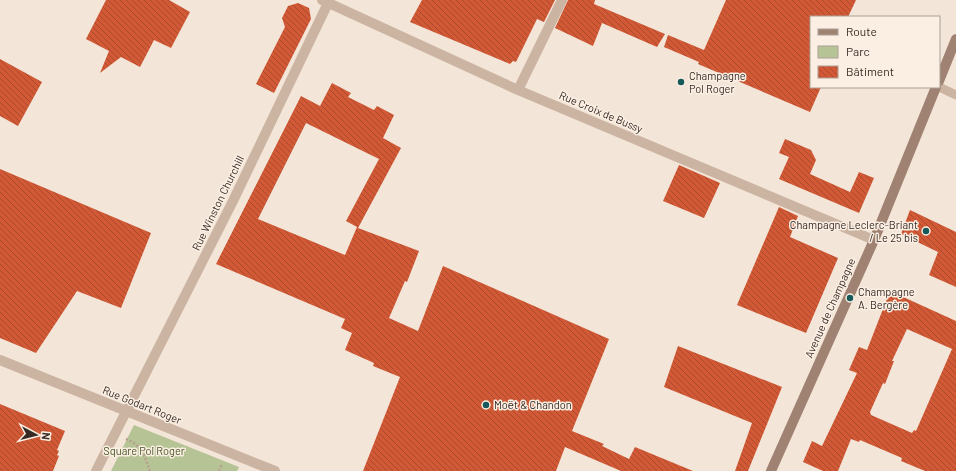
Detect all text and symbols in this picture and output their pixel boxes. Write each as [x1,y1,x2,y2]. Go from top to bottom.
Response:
legend [810,16,940,88]
text: Route [846,24,877,38]
text: Parc [846,44,870,58]
text: Bâtiment [846,64,894,78]
place label: Champagne Pol Roger [689,69,746,95]
marker: Champagne Pol Roger [676,77,686,87]
street label: Rue Croix de Bussy [557,88,645,135]
street label: Rue Winston Churchill [189,153,246,253]
place label: Champagne Leclerc-Briant / Le 25 bis [790,218,918,244]
marker: Champagne Leclerc-Briant / Le 25 bis [921,226,931,236]
street label: Avenue de Champagne [802,256,857,360]
place label: Champagne A. Bergère [858,285,915,311]
marker: Champagne A. Bergère [845,293,855,303]
street label: Rue Godart Roger [101,383,183,426]
place label: Moёt & Chandon [494,398,572,411]
marker: Moёt & Chandon [481,400,491,410]
north arrow [16,415,56,455]
text: N [40,432,53,441]
park label: Square Pol Roger [103,444,185,457]

